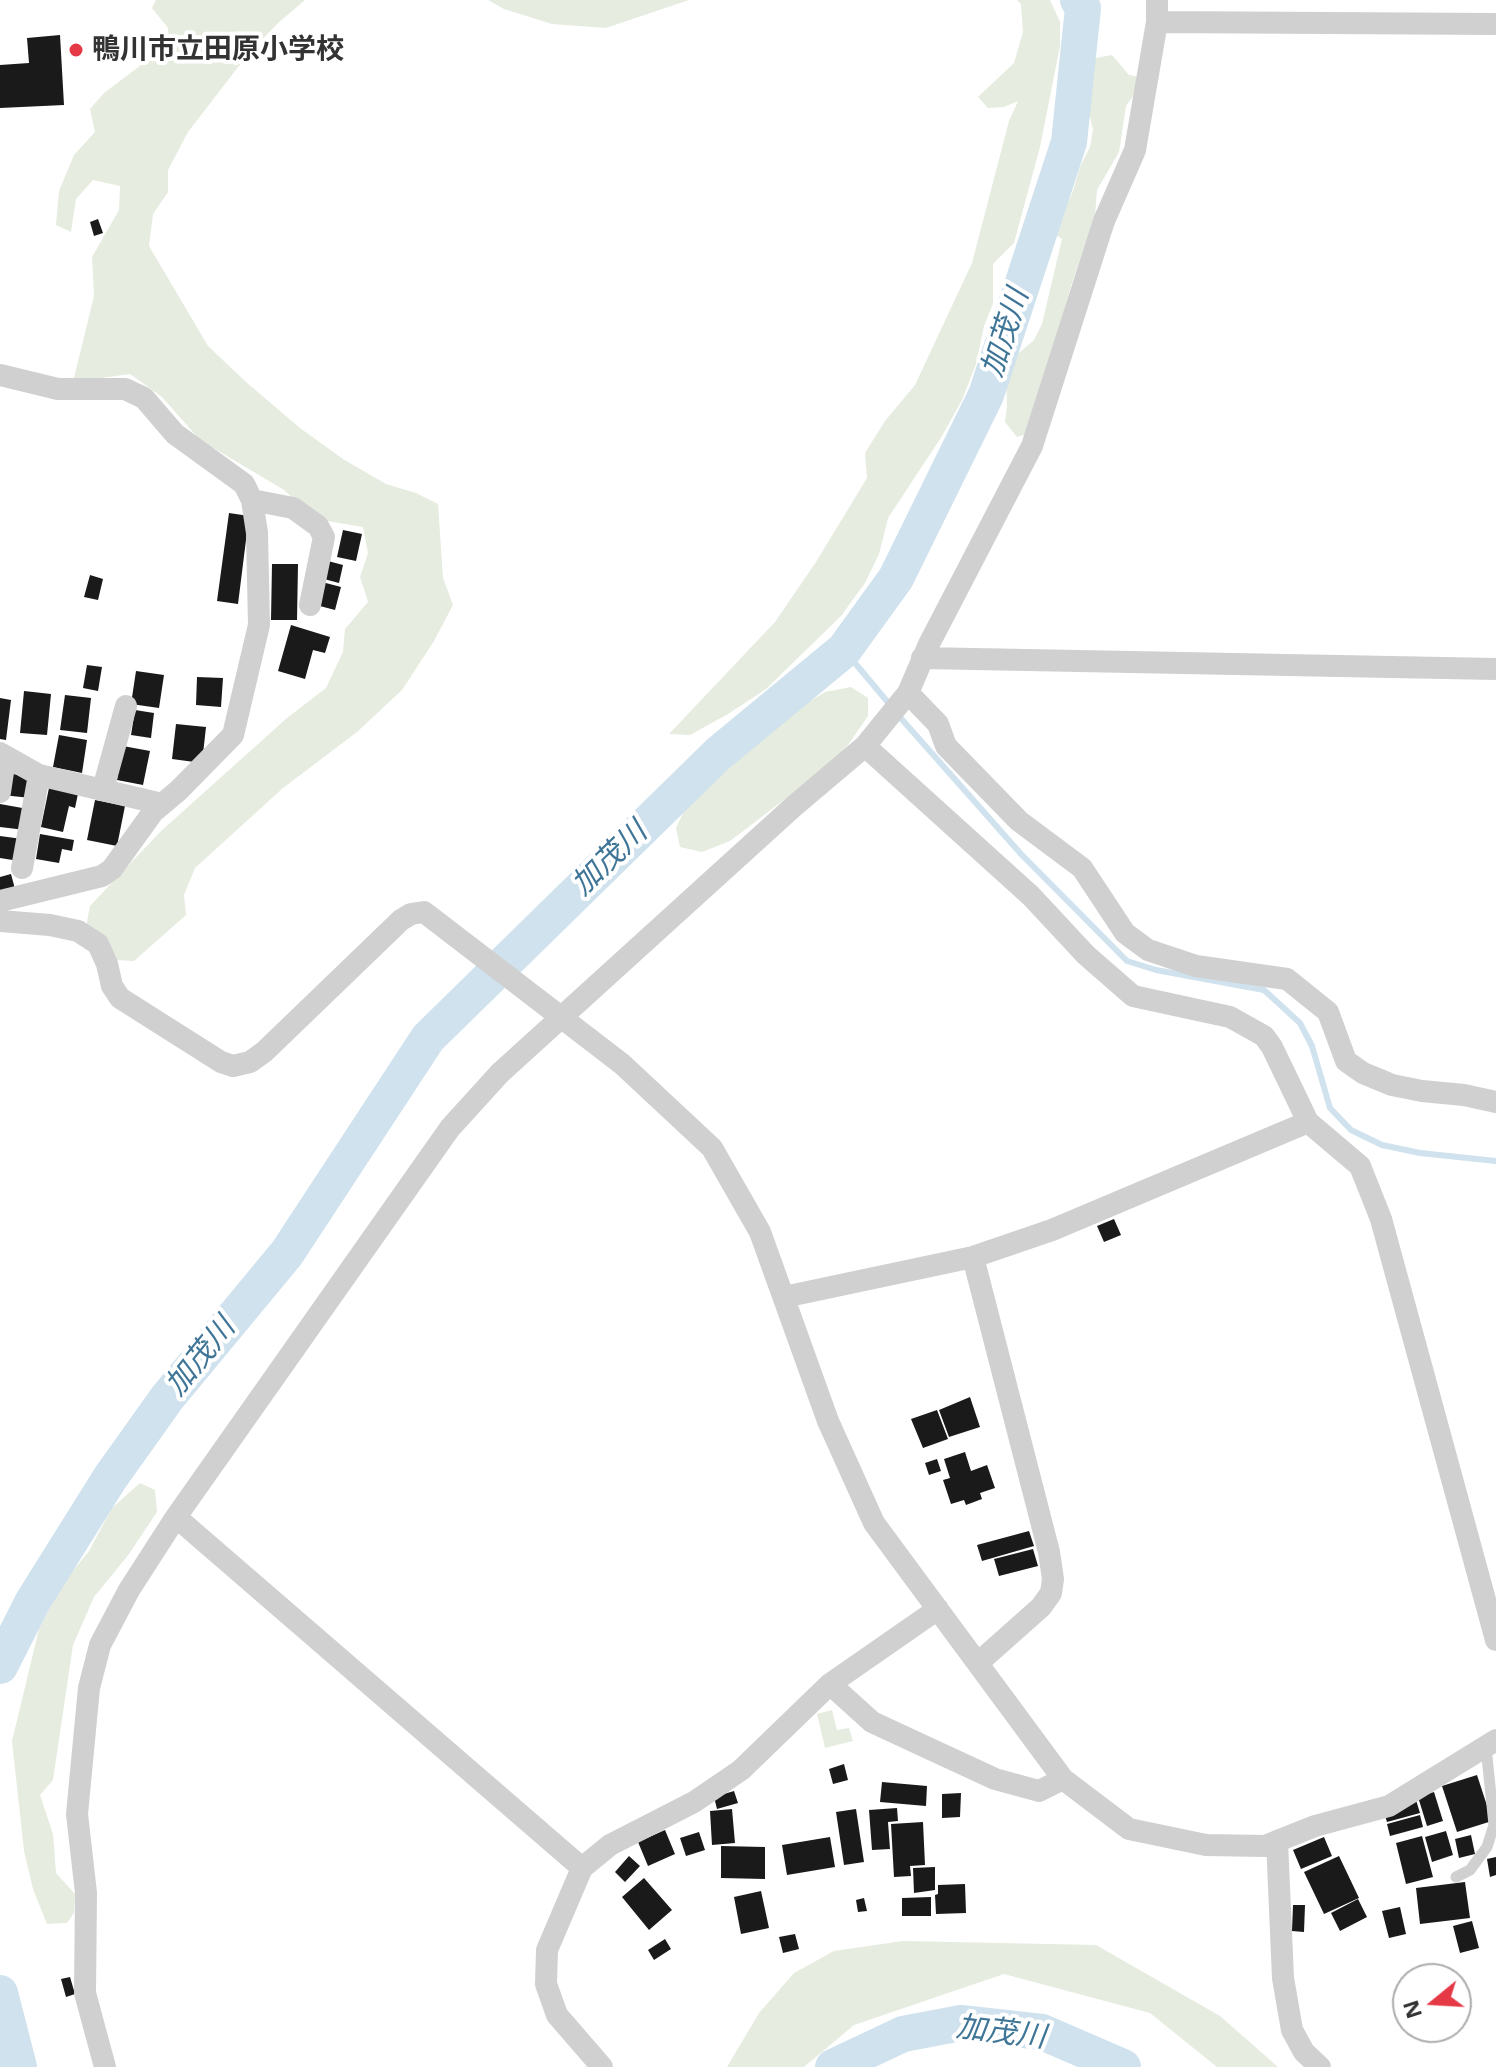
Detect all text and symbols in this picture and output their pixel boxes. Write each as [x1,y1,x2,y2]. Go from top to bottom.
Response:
place label: 鴨川市立田原小学校 [92,33,344,67]
marker: 鴨川市立田原小学校 [67,41,85,59]
water label: 加茂川 [975,285,1037,381]
water label: 加茂川 [565,815,655,903]
water label: 加茂川 [159,1311,243,1403]
north arrow [1392,1963,1472,2043]
text: N [1394,1997,1428,2023]
water label: 加茂川 [954,2010,1048,2056]

